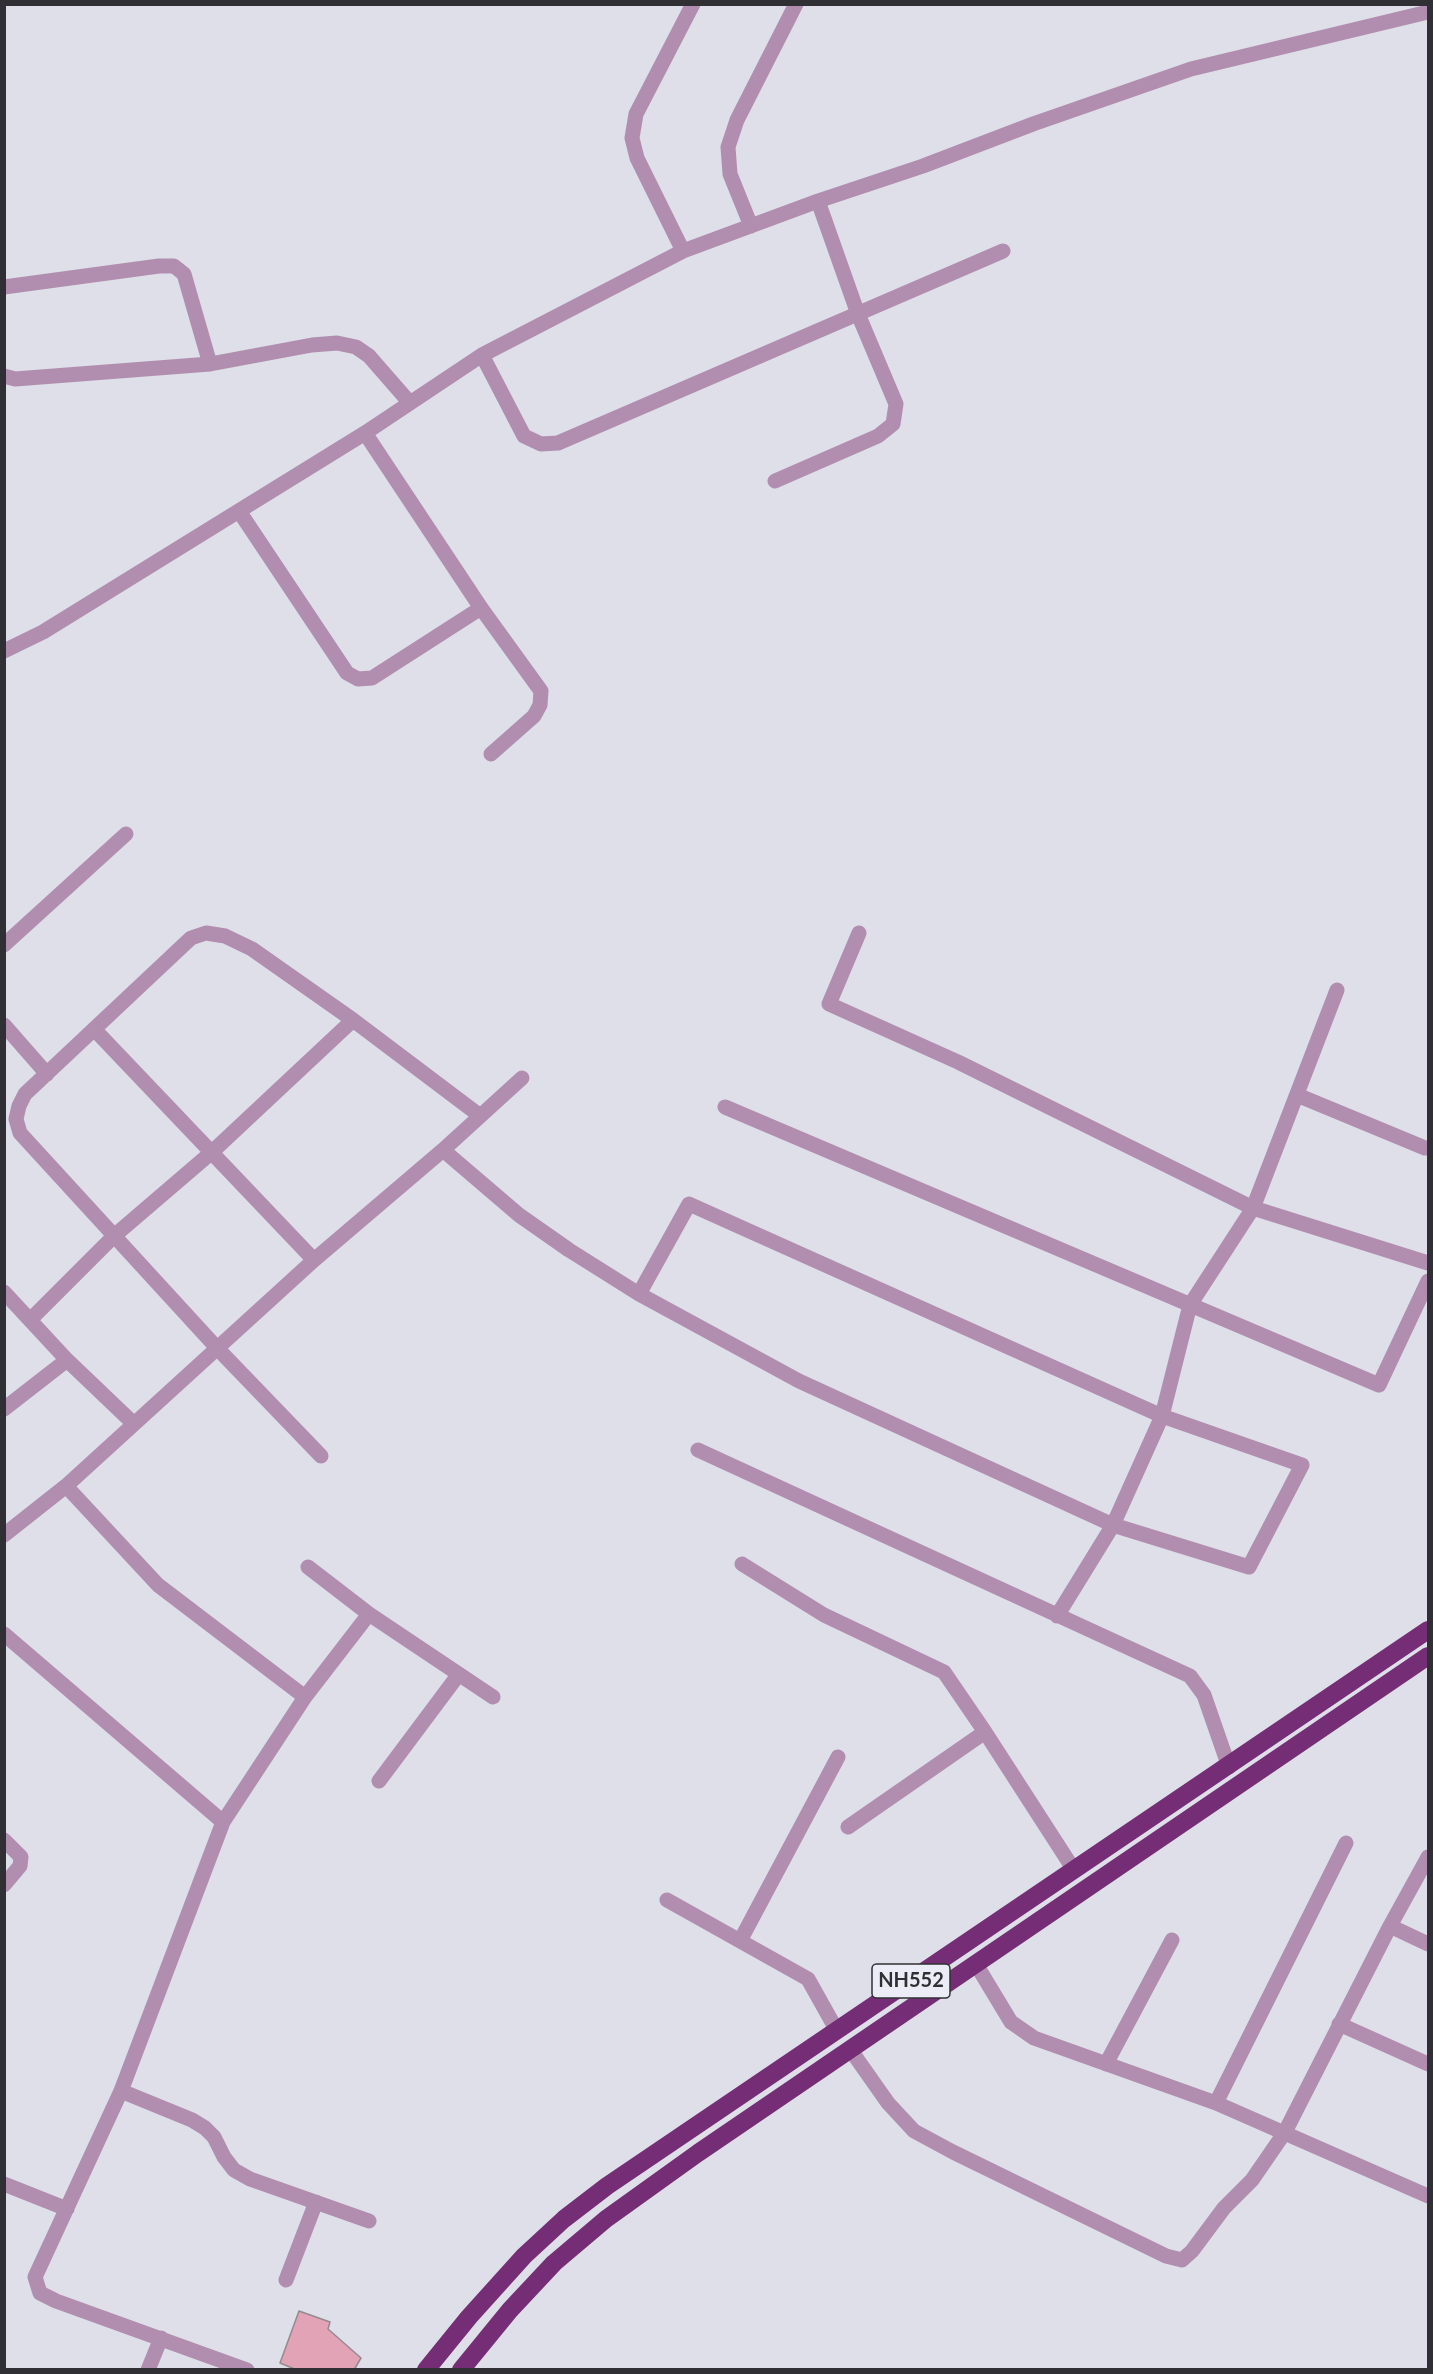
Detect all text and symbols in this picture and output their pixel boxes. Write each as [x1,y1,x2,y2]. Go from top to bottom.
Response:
road number: NH552 [872,1964,950,1998]

